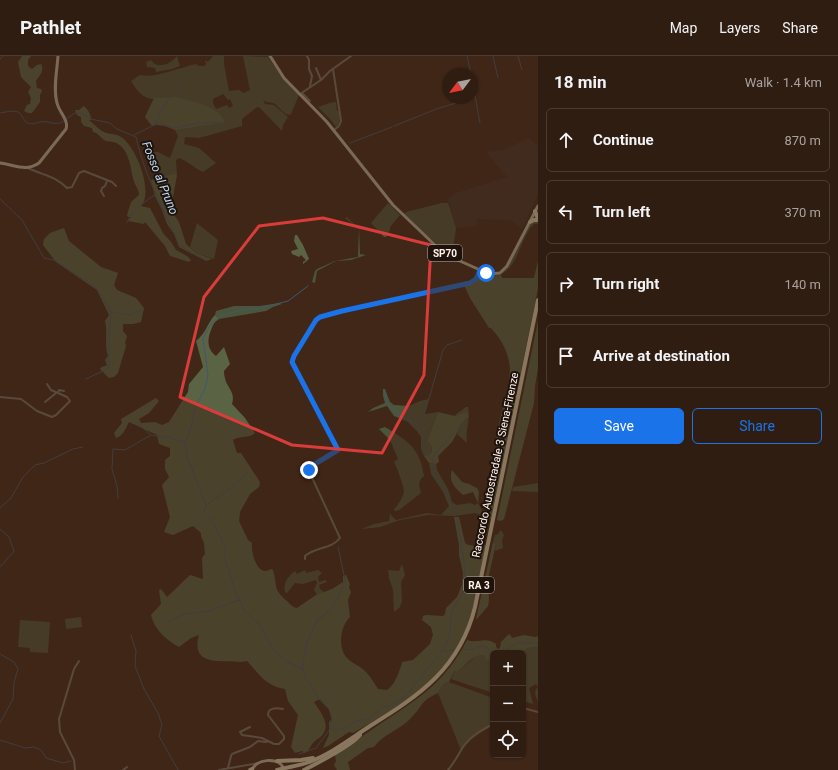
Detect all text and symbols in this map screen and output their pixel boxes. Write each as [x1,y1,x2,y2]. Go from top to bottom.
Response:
text: Pathlet [20,16,81,39]
text: Map [670,20,697,36]
text: Layers [719,20,760,36]
text: Share [782,20,818,36]
north arrow [442,68,478,104]
text: 18 min [554,72,607,92]
text: Walk · 1.4 km [745,75,822,90]
icon: ahead [555,129,577,151]
text: Continue [593,131,654,149]
text: 870 m [784,133,821,148]
water label: Fosso al Pruno [139,139,181,217]
icon: left [555,201,577,223]
text: Turn left [593,203,650,221]
text: 370 m [784,205,821,220]
road number: SP70 [428,245,462,261]
route start [477,264,495,282]
icon: right [555,273,577,295]
text: Turn right [593,275,659,293]
text: 140 m [784,277,821,292]
icon: arrive [555,345,577,367]
text: Arrive at destination [593,347,730,365]
street label: Raccordo Autostradale 3 Siena-Firenze [469,371,522,559]
button: Save [554,408,684,444]
button: Share [692,408,822,444]
route end [300,461,318,479]
road number: RA 3 [464,577,494,593]
map controls [490,650,526,758]
button: + [490,650,526,686]
button: − [490,686,526,722]
button: locate [490,722,526,758]

